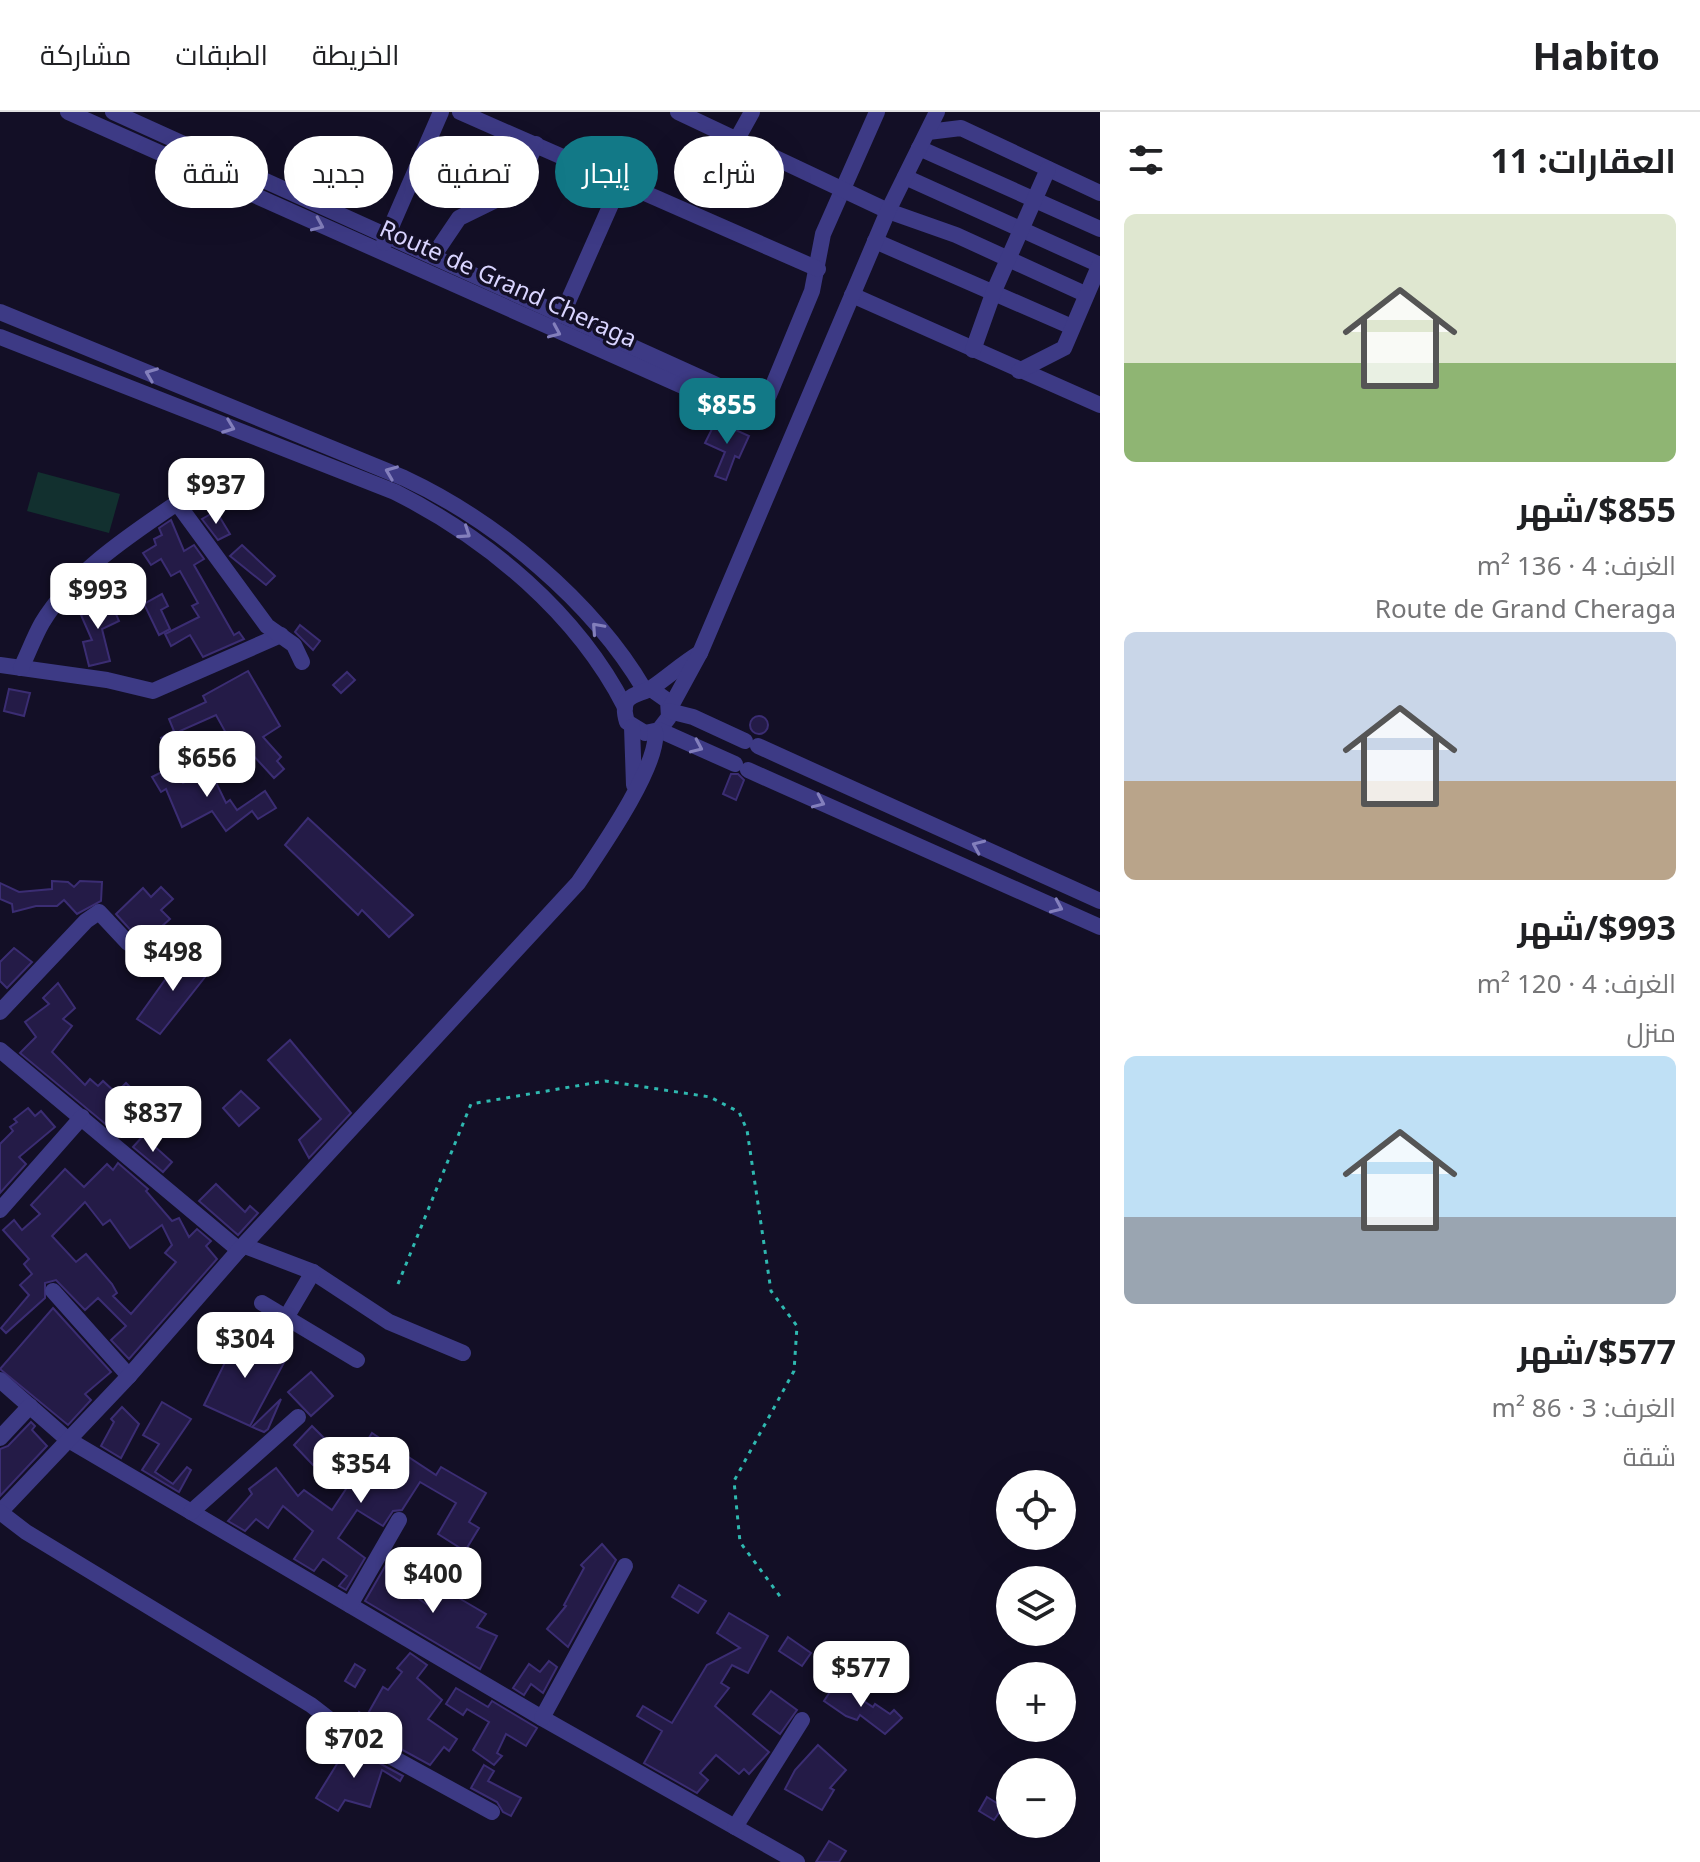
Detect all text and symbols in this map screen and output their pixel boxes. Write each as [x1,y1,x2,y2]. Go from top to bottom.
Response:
text: Habito [1533,29,1660,81]
text: مشاركة [40,35,131,73]
text: الطبقات [175,35,268,73]
text: الخريطة [312,35,399,73]
chip: شقة [155,136,268,208]
chip: جديد [284,136,393,208]
chip: تصفية [409,136,539,208]
chip: إيجار [555,136,658,208]
chip: شراء [674,136,784,208]
text: العقارات: 11 [1490,137,1676,183]
icon: filters [1124,138,1168,182]
street label: Route de Grand Cheraga [375,211,642,354]
one-way arrow [310,215,324,231]
icon: home [1328,266,1472,410]
one-way arrow [547,322,561,338]
one-way arrow [145,367,159,383]
pin: $855 [680,378,774,446]
text: $855 [697,386,757,422]
one-way arrow [221,417,235,434]
pin: $937 [169,458,263,526]
text: $937 [186,466,246,502]
one-way arrow [385,466,400,482]
text: $855/شهر [1518,486,1676,532]
one-way arrow [457,523,471,538]
text: الغرف: 4 · 136 m² [1477,547,1676,583]
pin: $993 [51,563,145,631]
text: $993 [68,571,128,607]
text: Route de Grand Cheraga [1375,590,1676,626]
one-way arrow [592,622,606,637]
icon: home [1328,684,1472,828]
pin: $656 [160,731,254,799]
one-way arrow [689,737,703,753]
text: $656 [177,739,237,775]
one-way arrow [811,792,826,808]
one-way arrow [972,840,986,856]
one-way arrow [1049,898,1063,914]
text: $993/شهر [1518,904,1676,950]
pin: $498 [126,925,220,993]
text: $498 [143,933,203,969]
text: الغرف: 4 · 120 m² [1477,965,1676,1001]
text: منزل [1627,1014,1676,1050]
pin: $837 [106,1086,200,1154]
text: $837 [123,1094,183,1130]
icon: home [1328,1108,1472,1252]
pin: $304 [198,1312,292,1380]
text: $304 [215,1320,275,1356]
text: $577/شهر [1518,1328,1676,1374]
text: الغرف: 3 · 86 m² [1492,1389,1676,1425]
pin: $354 [314,1437,408,1505]
text: شقة [1623,1438,1676,1474]
text: $354 [331,1445,391,1481]
map controls [996,1470,1076,1838]
button: locate [996,1470,1076,1550]
pin: $400 [386,1547,480,1615]
text: $400 [403,1555,463,1591]
button: layers [996,1566,1076,1646]
pin: $577 [814,1641,908,1709]
text: $577 [831,1649,891,1685]
button: + [996,1662,1076,1742]
pin: $702 [307,1712,401,1780]
text: $702 [324,1720,384,1756]
button: − [996,1758,1076,1838]

